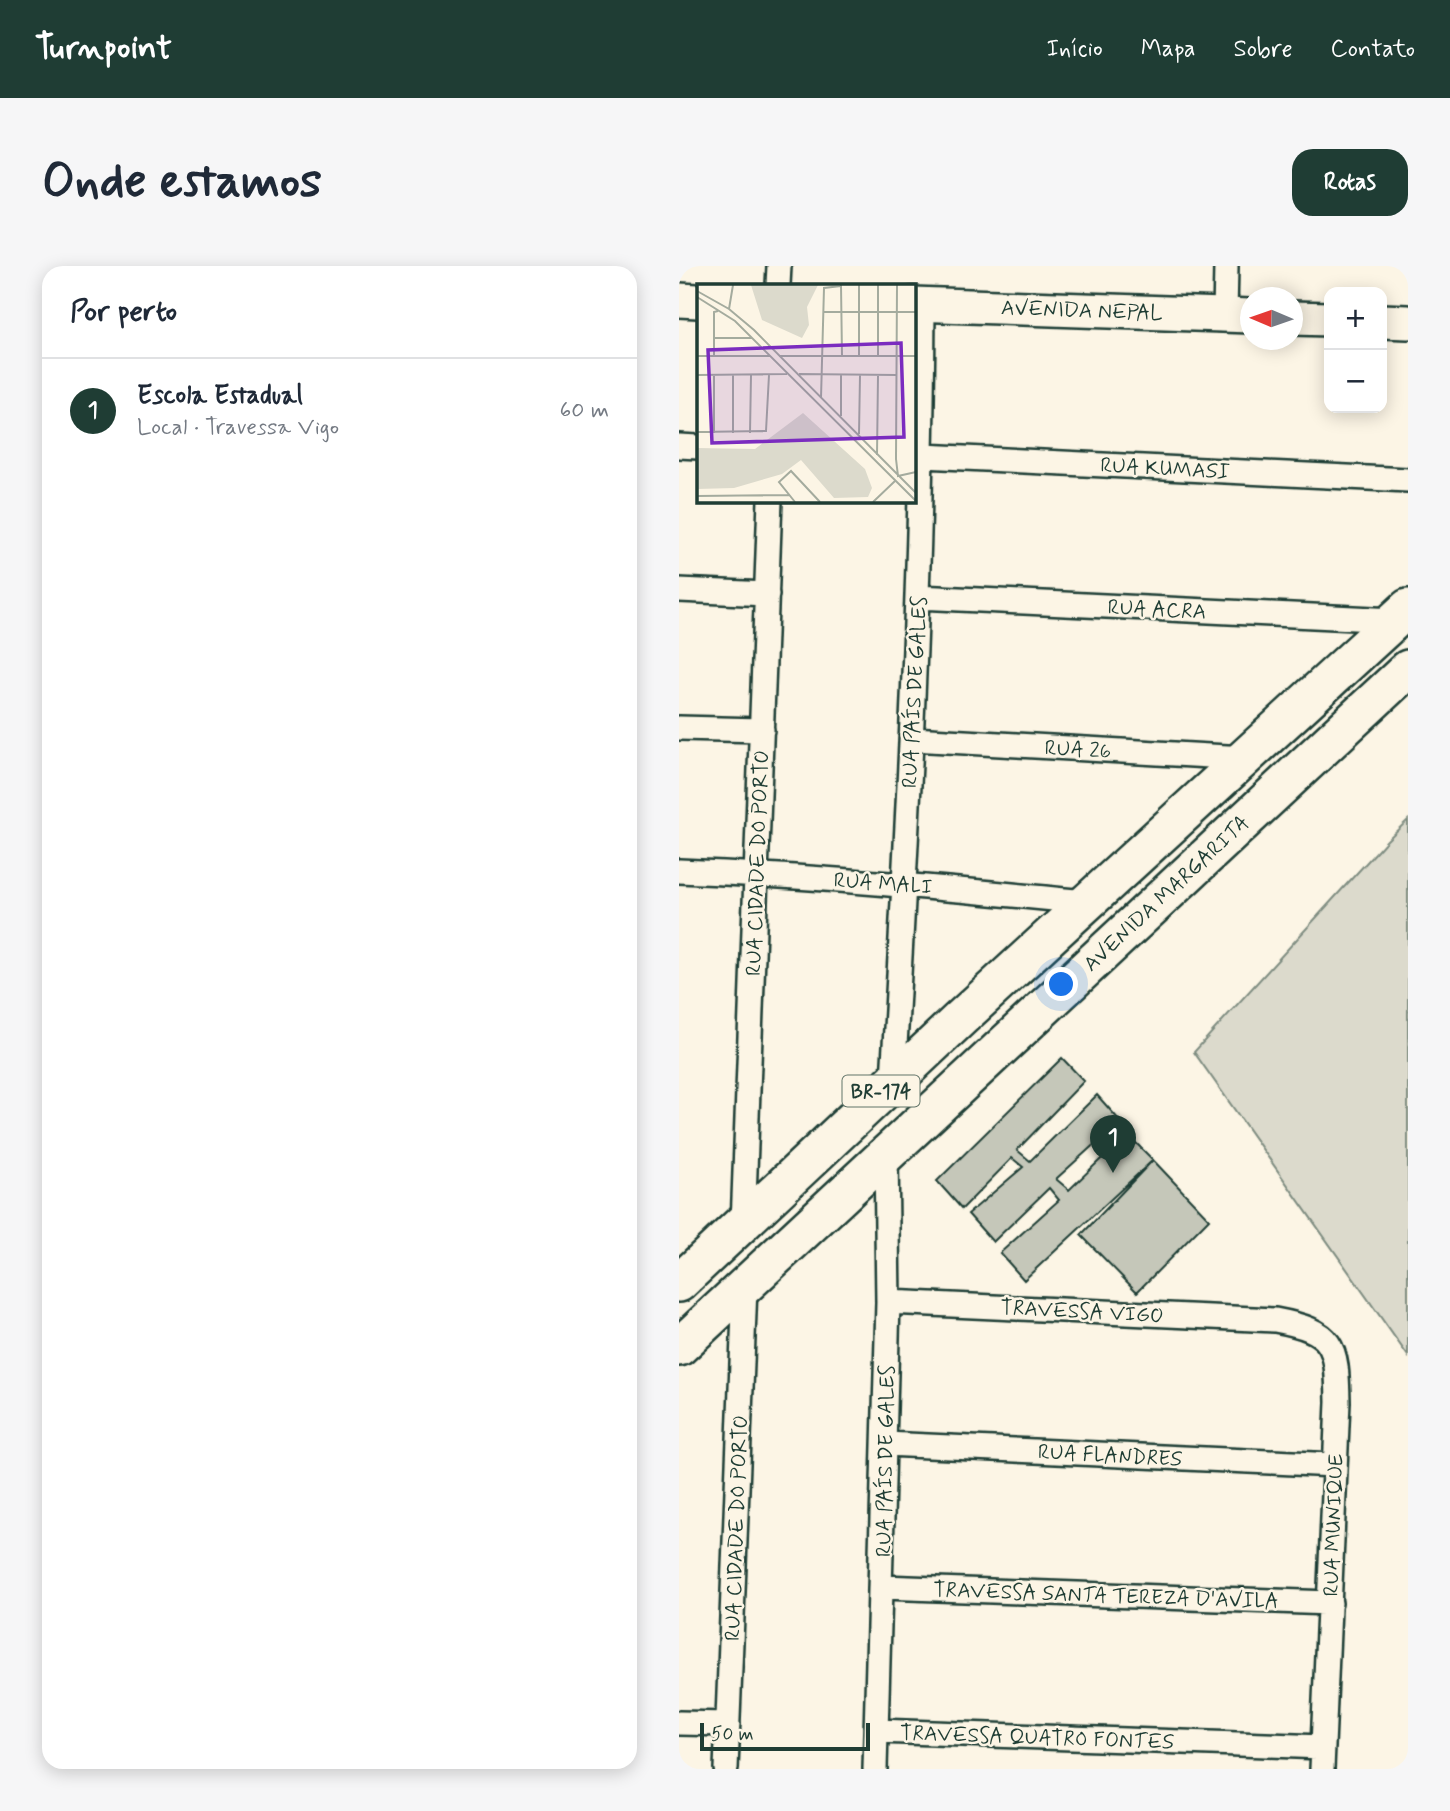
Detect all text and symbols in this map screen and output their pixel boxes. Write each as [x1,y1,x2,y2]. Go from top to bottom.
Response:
text: Turnpoint [35,27,172,71]
text: Início [1046,34,1103,65]
text: Mapa [1141,34,1195,65]
text: Sobre [1233,34,1293,65]
text: Contato [1331,34,1415,65]
button: Rotas [1292,149,1408,216]
text: Onde estamos [42,150,322,215]
inset map [697,284,915,502]
north arrow [1240,287,1303,350]
map controls [1324,287,1387,413]
button: + [1324,287,1387,350]
text: Por perto [70,292,177,331]
street label: AVENIDA NEPAL [1000,294,1163,328]
button: − [1324,350,1387,413]
text: Escola Estadual [137,379,303,413]
text: 1 [88,396,98,426]
text: 60 m [560,396,609,426]
text: Local · Travessa Vigo [137,413,339,443]
street label: RUA KUMASI [1099,452,1230,486]
street label: RUA ACRA [1107,593,1207,627]
street label: RUA PAÍS DE GALES [896,595,934,789]
street label: RUA 26 [1044,734,1112,766]
street label: RUA CIDADE DO PORTO [740,749,776,977]
street label: AVENIDA MARGARITA [1078,809,1256,978]
street label: RUA MALI [833,867,933,901]
your location [1044,967,1078,1001]
road number: BR-174 [843,1076,920,1106]
pin: 1 [1090,1115,1136,1173]
street label: TRAVESSA VIGO [1000,1294,1164,1330]
street label: RUA PAÍS DE GALES [870,1364,902,1557]
street label: RUA CIDADE DO PORTO [719,1414,755,1642]
street label: RUA FLANDRES [1037,1438,1183,1474]
street label: RUA MUNIQUE [1318,1453,1350,1597]
street label: TRAVESSA SANTA TEREZA D'AVILA [933,1576,1279,1616]
street label: TRAVESSA QUATRO FONTES [899,1719,1175,1757]
scale bar [700,1720,870,1752]
text: 50 m [711,1722,754,1747]

